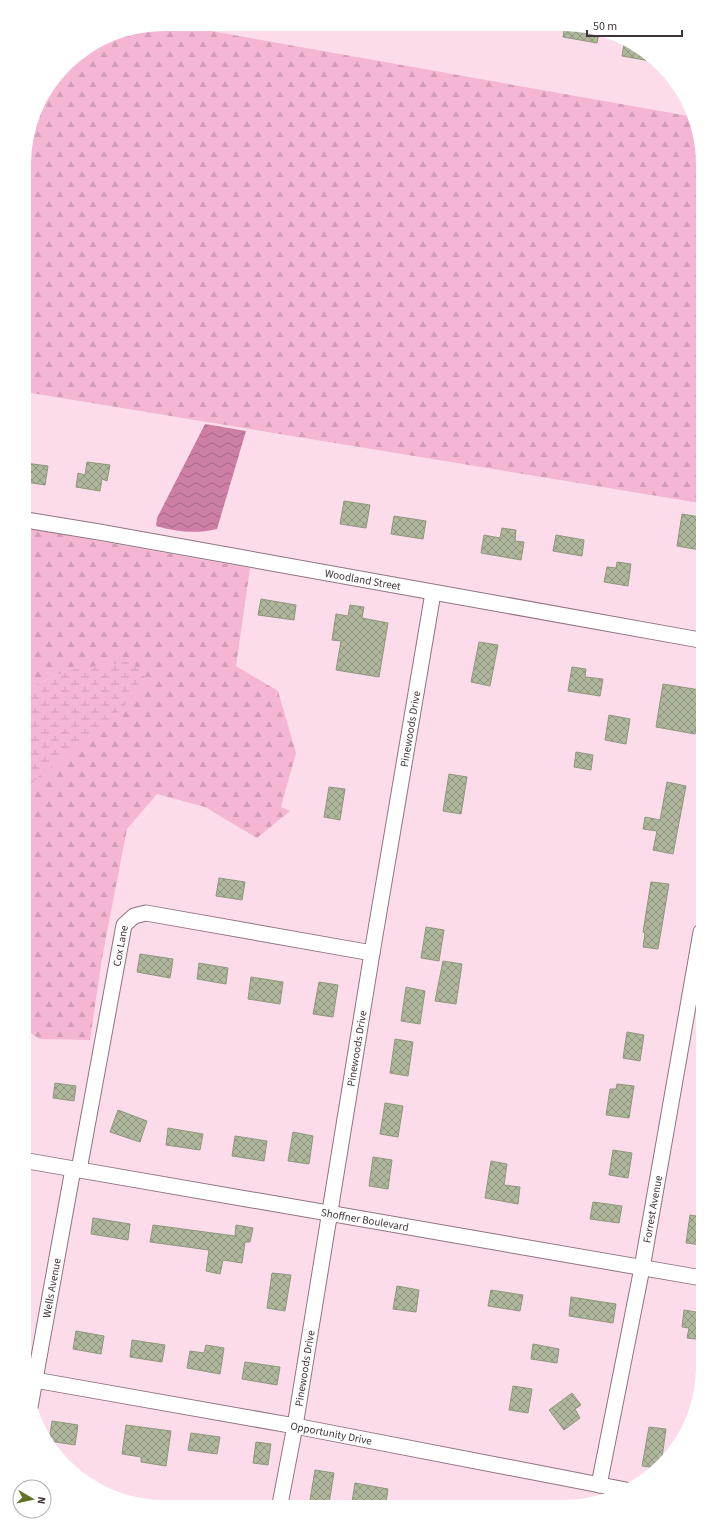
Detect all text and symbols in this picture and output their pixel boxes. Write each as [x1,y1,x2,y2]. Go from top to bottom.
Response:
scale bar [587,12,682,38]
text: 50 m [593,18,617,35]
street label: Woodland Street [323,566,402,594]
street label: Pinewoods Drive [397,689,424,768]
street label: Cox Lane [110,924,132,968]
street label: Pinewoods Drive [343,1009,371,1088]
street label: Forrest Avenue [640,1174,666,1244]
street label: Shoffner Boulevard [320,1205,410,1235]
street label: Wells Avenue [39,1256,65,1319]
street label: Pinewoods Drive [291,1328,319,1408]
street label: Opportunity Drive [289,1418,374,1449]
north arrow [12,1479,52,1519]
text: N [33,1496,49,1505]

